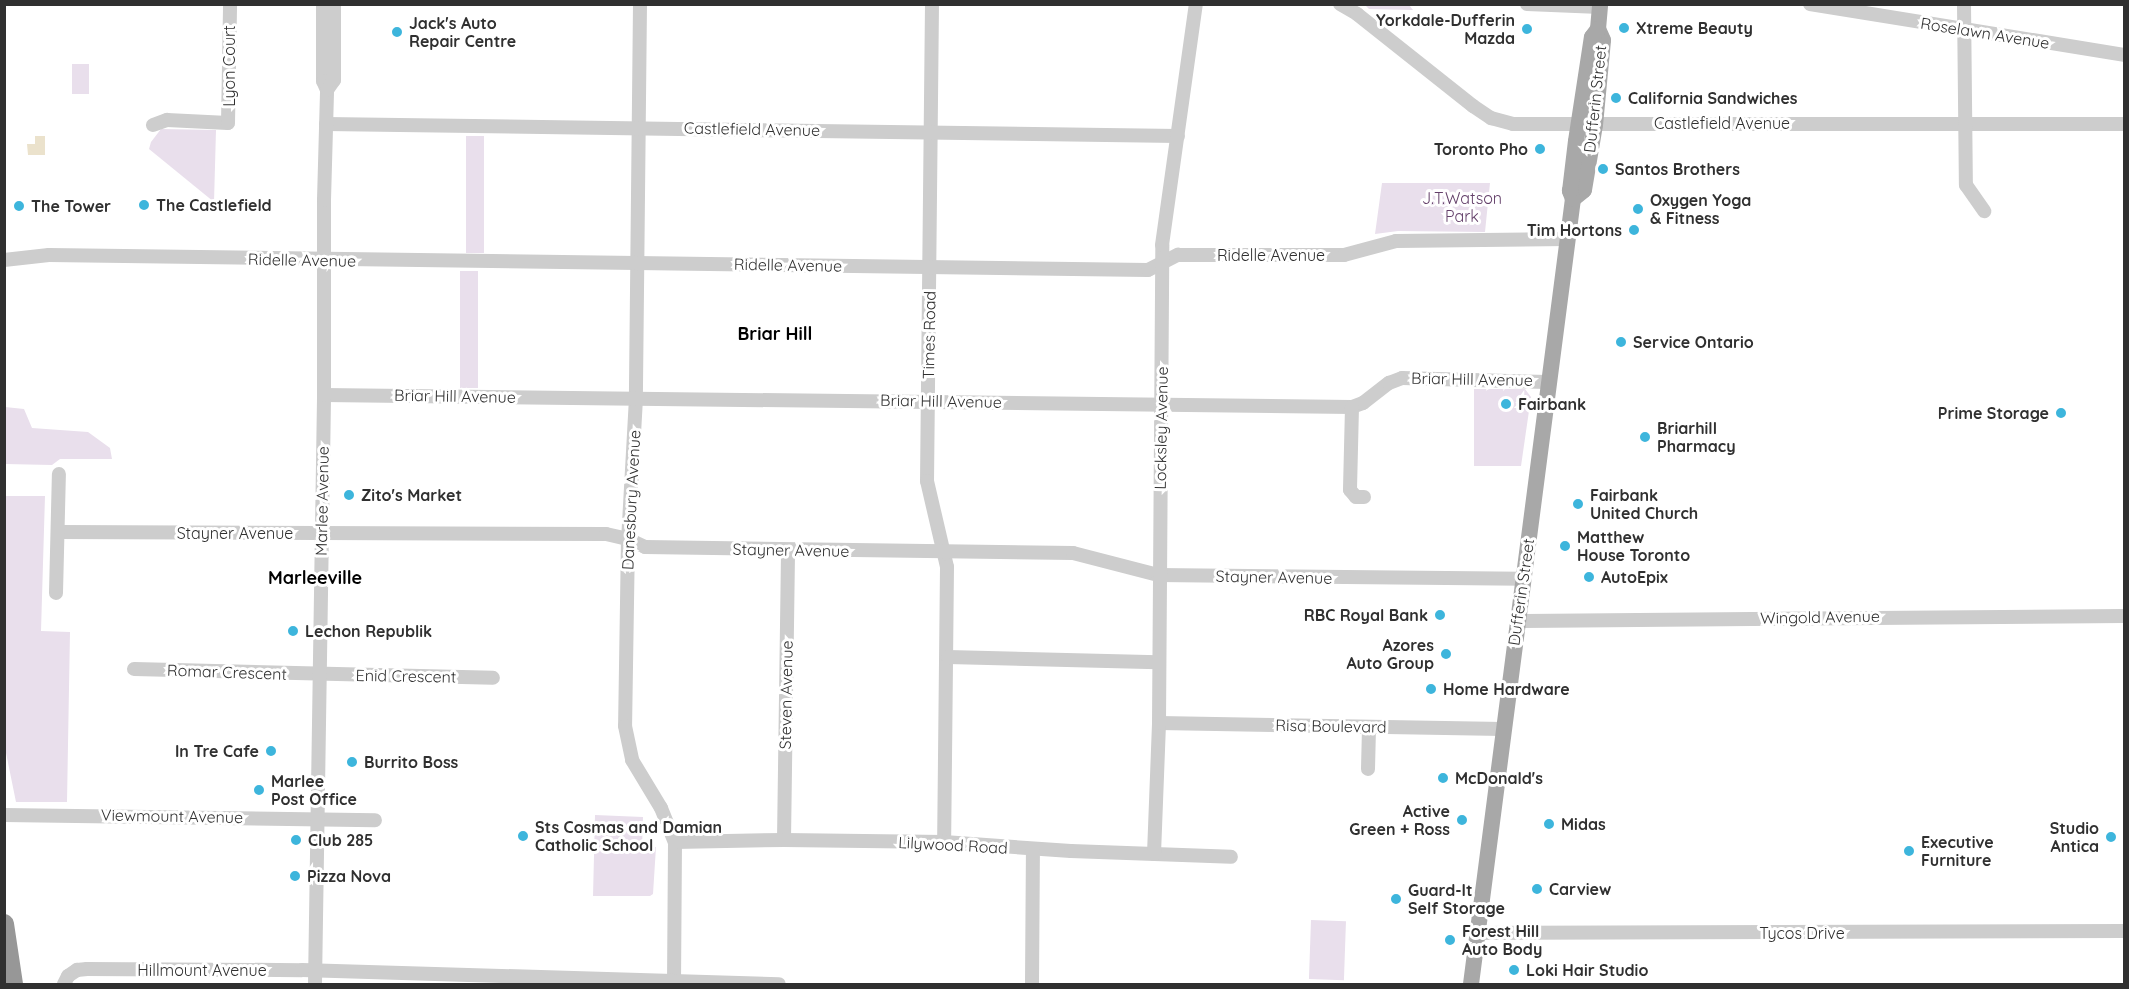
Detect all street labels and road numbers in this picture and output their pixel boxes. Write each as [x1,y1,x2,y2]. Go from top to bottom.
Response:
street label: Roselawn Avenue [1919,13,2051,53]
street label: Lyon Court [219,25,239,107]
street label: Dufferin Street [1580,44,1610,154]
street label: Castlefield Avenue [1654,113,1790,133]
street label: Castlefield Avenue [684,118,820,140]
street label: Ridelle Avenue [1217,245,1325,265]
street label: Ridelle Avenue [248,249,356,271]
street label: Ridelle Avenue [734,254,842,276]
street label: Times Road [919,291,939,379]
street label: Locksley Avenue [1150,366,1172,490]
street label: Briar Hill Avenue [1411,368,1533,390]
street label: Briar Hill Avenue [394,385,516,407]
street label: Briar Hill Avenue [880,390,1002,412]
street label: Danesbury Avenue [618,430,644,570]
street label: Marlee Avenue [311,446,333,556]
street label: Stayner Avenue [177,523,293,543]
street label: Dufferin Street [1504,537,1538,647]
street label: Stayner Avenue [732,539,850,561]
street label: Stayner Avenue [1215,566,1333,588]
street label: Wingold Avenue [1760,606,1880,628]
street label: Steven Avenue [775,640,797,750]
street label: Romar Crescent [167,660,287,684]
street label: Enid Crescent [356,666,456,686]
street label: Risa Boulevard [1275,715,1387,737]
street label: Viewmount Avenue [101,805,243,827]
street label: Lilywood Road [898,833,1008,857]
street label: Tycos Drive [1759,923,1845,943]
street label: Hillmount Avenue [137,960,267,980]

